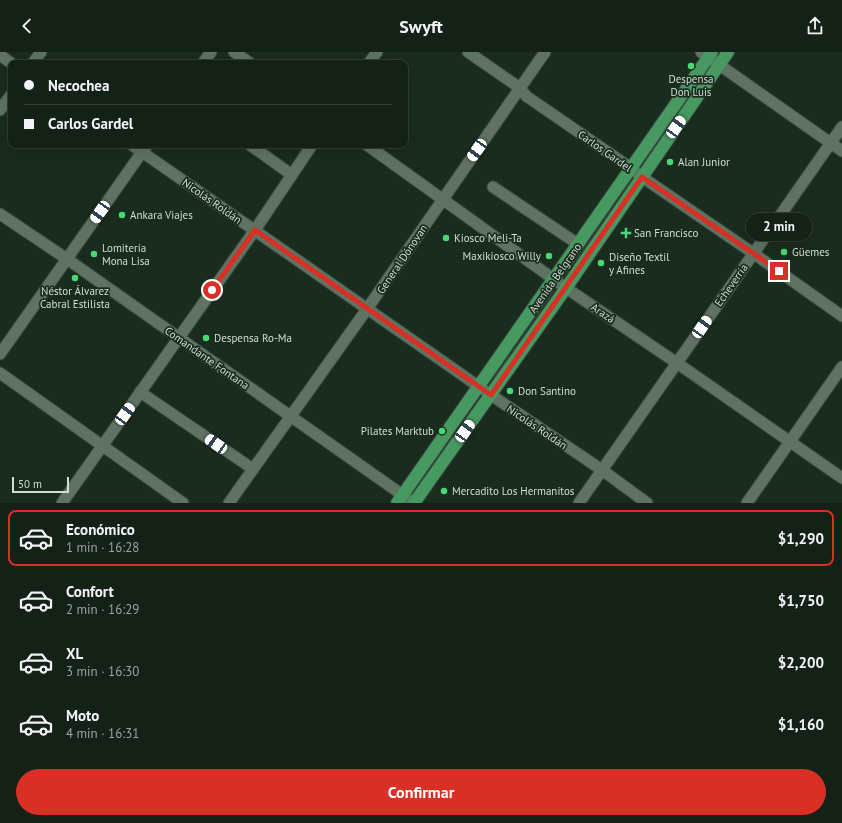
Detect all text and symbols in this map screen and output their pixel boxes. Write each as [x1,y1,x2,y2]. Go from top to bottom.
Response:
icon: back [16,15,38,37]
text: Swyft [399,15,443,38]
icon: share [804,15,826,37]
marker: Despensa Don Luis [686,61,696,71]
place label: Despensa Don Luis [668,72,714,99]
text: Necochea [48,76,109,95]
text: Carlos Gardel [48,114,133,133]
car [664,114,688,140]
street label: Carlos Gardel [575,127,635,175]
car [465,137,489,163]
place label: Alan Junior [678,155,730,169]
marker: Alan Junior [665,157,675,167]
street label: Nicolás Roldán [179,175,245,227]
car [88,199,112,225]
place label: Ankara Viajes [130,208,193,222]
marker: Ankara Viajes [117,210,127,220]
callout: 2 min [746,213,812,241]
text: 2 min [763,218,795,235]
street label: General Dónovan [374,222,430,296]
place label: San Francisco [634,226,698,240]
marker: San Francisco [621,228,631,238]
place label: Kiosco Meli-Ta [454,231,522,245]
marker: Kiosco Meli-Ta [441,233,451,243]
street label: Avenida Belgrano [526,240,584,316]
place label: Lomitería Mona Lisa [102,241,150,268]
place label: Güemes [792,245,830,259]
marker: Güemes [779,247,789,257]
marker: Lomitería Mona Lisa [89,249,99,259]
place label: Maxikiosco Willy [463,249,542,263]
place label: Diseño Textil y Afines [609,250,670,277]
marker: Maxikiosco Willy [544,251,554,261]
marker: Diseño Textil y Afines [596,258,606,268]
street label: Echeverría [711,261,751,309]
route end [770,262,788,280]
marker: Néstor Álvarez Cabral Estilista [70,273,80,283]
route start [203,281,221,299]
place label: Néstor Álvarez Cabral Estilista [40,284,110,311]
street label: Arazá [588,300,618,326]
car [690,314,714,340]
street label: Comandante Fontana [162,324,252,392]
place label: Despensa Ro-Ma [214,331,292,345]
marker: Despensa Ro-Ma [201,333,211,343]
place label: Don Santino [518,384,576,398]
marker: Don Santino [505,386,515,396]
car [113,401,137,427]
street label: Nicolás Roldán [504,402,570,452]
car [453,418,477,444]
place label: Pilates Marktub [361,424,434,438]
marker: Pilates Marktub [437,426,447,436]
car [203,432,229,456]
scale bar [12,475,69,494]
text: 50 m [18,477,42,491]
place label: Mercadito Los Hermanitos [452,484,575,498]
marker: Mercadito Los Hermanitos [439,486,449,496]
icon: car [18,520,54,556]
text: Económico [66,520,135,539]
text: $1,290 [778,529,824,548]
text: 1 min · 16:28 [66,539,139,556]
icon: car [18,582,54,618]
text: Confort [66,582,114,601]
text: $1,750 [778,591,824,610]
text: 2 min · 16:29 [66,601,139,618]
icon: car [18,644,54,680]
text: XL [66,644,83,663]
text: $2,200 [778,653,824,672]
text: 3 min · 16:30 [66,663,139,680]
icon: car [18,706,54,742]
text: Moto [66,706,99,725]
text: $1,160 [778,715,824,734]
text: 4 min · 16:31 [66,725,139,742]
button: Confirmar [16,769,826,815]

